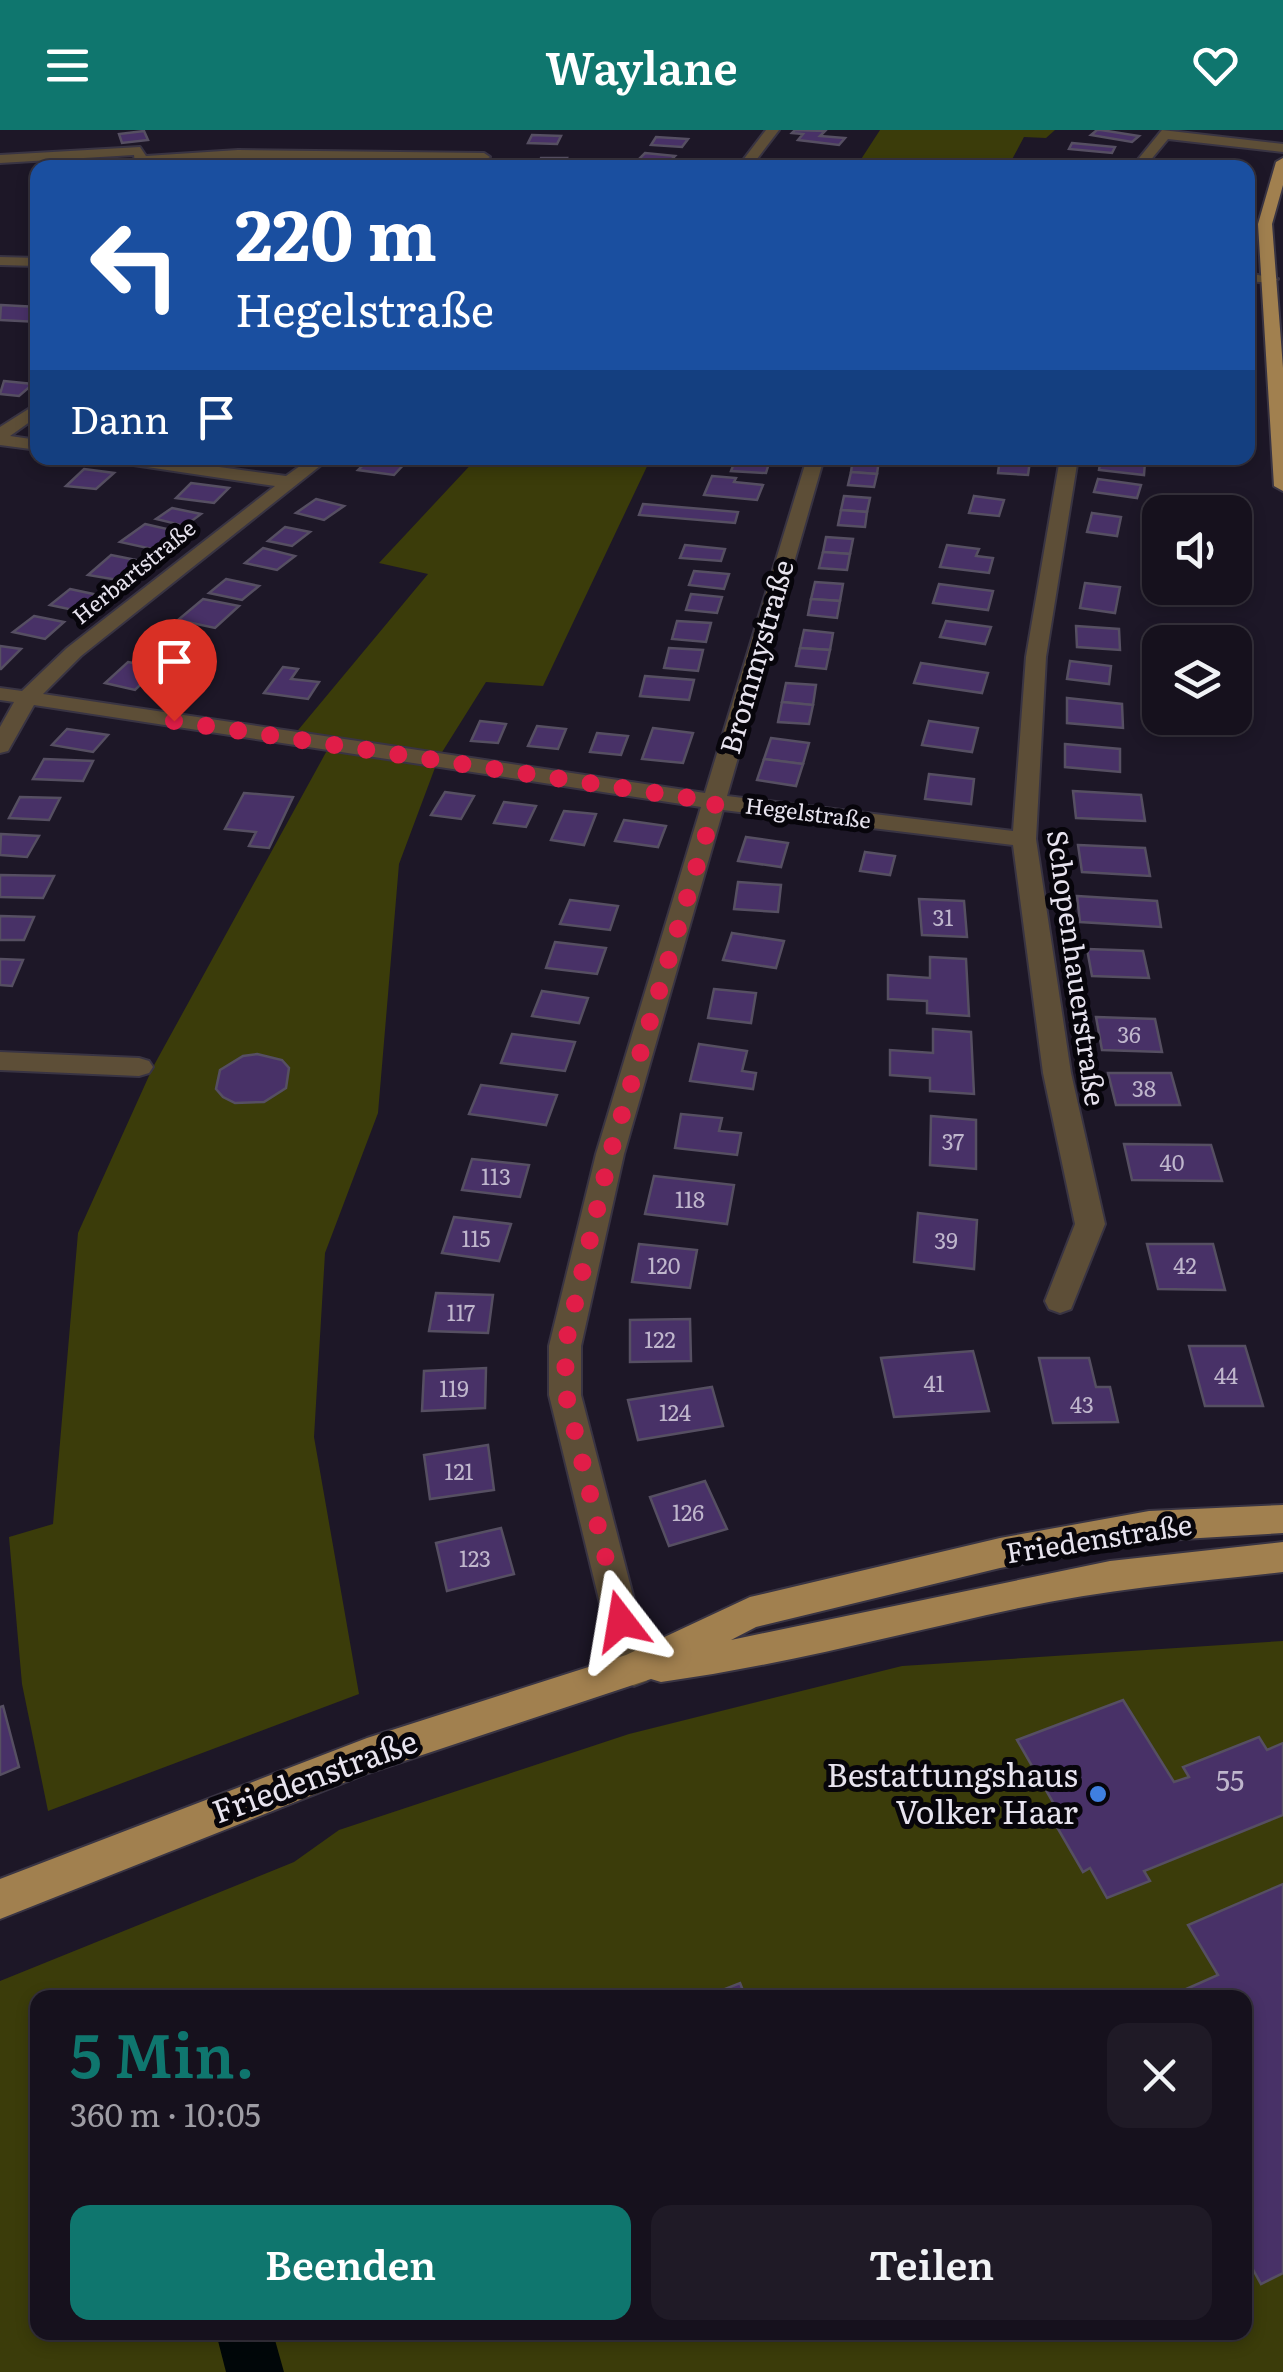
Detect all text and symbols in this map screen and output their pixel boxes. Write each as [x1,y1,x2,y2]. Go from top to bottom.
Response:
text: Waylane [545,32,738,99]
icon: menu [40,38,95,93]
icon: heart [1188,38,1243,93]
text: 220 m [235,179,437,283]
icon: left [70,200,200,330]
text: Hegelstraße [235,274,494,341]
text: Dann [70,389,169,446]
icon: arrive [189,390,244,445]
map controls [1142,495,1252,735]
button: sound [1142,495,1252,605]
street label: Herbartstraße [64,511,202,631]
street label: Brommystraße [707,554,803,759]
pin [132,619,217,722]
button: layers [1142,625,1252,735]
icon: arrive [147,634,202,689]
street label: Hegelstraße [743,787,873,836]
street label: Schopenhauerstraße [1038,827,1118,1108]
house number: 31 [933,900,953,933]
house number: 36 [1117,1017,1141,1050]
house number: 38 [1132,1071,1156,1104]
house number: 37 [942,1124,964,1157]
house number: 40 [1160,1145,1184,1178]
house number: 113 [481,1159,511,1192]
house number: 118 [675,1182,705,1215]
house number: 115 [461,1221,491,1254]
house number: 39 [934,1223,958,1256]
house number: 120 [648,1248,680,1281]
house number: 42 [1173,1248,1197,1281]
house number: 117 [447,1295,475,1328]
house number: 122 [644,1322,676,1355]
house number: 44 [1214,1358,1238,1391]
house number: 41 [923,1366,945,1399]
house number: 119 [439,1371,469,1404]
house number: 43 [1070,1387,1094,1420]
house number: 124 [659,1395,691,1428]
house number: 121 [444,1454,474,1487]
house number: 126 [672,1495,704,1528]
street label: Friedenstraße [1003,1502,1195,1572]
house number: 123 [459,1541,491,1574]
position arrow [569,1569,673,1673]
street label: Friedenstraße [205,1715,423,1833]
place label: Bestattungshaus Volker Haar [827,1749,1078,1834]
house number: 55 [1216,1758,1244,1800]
marker: Bestattungshaus Volker Haar [1087,1783,1109,1805]
text: 5 Min. [70,2007,255,2096]
button: close [1107,2023,1212,2128]
text: 360 m · 10:05 [70,2089,261,2137]
button: Beenden [70,2205,631,2320]
button: Teilen [651,2205,1212,2320]

